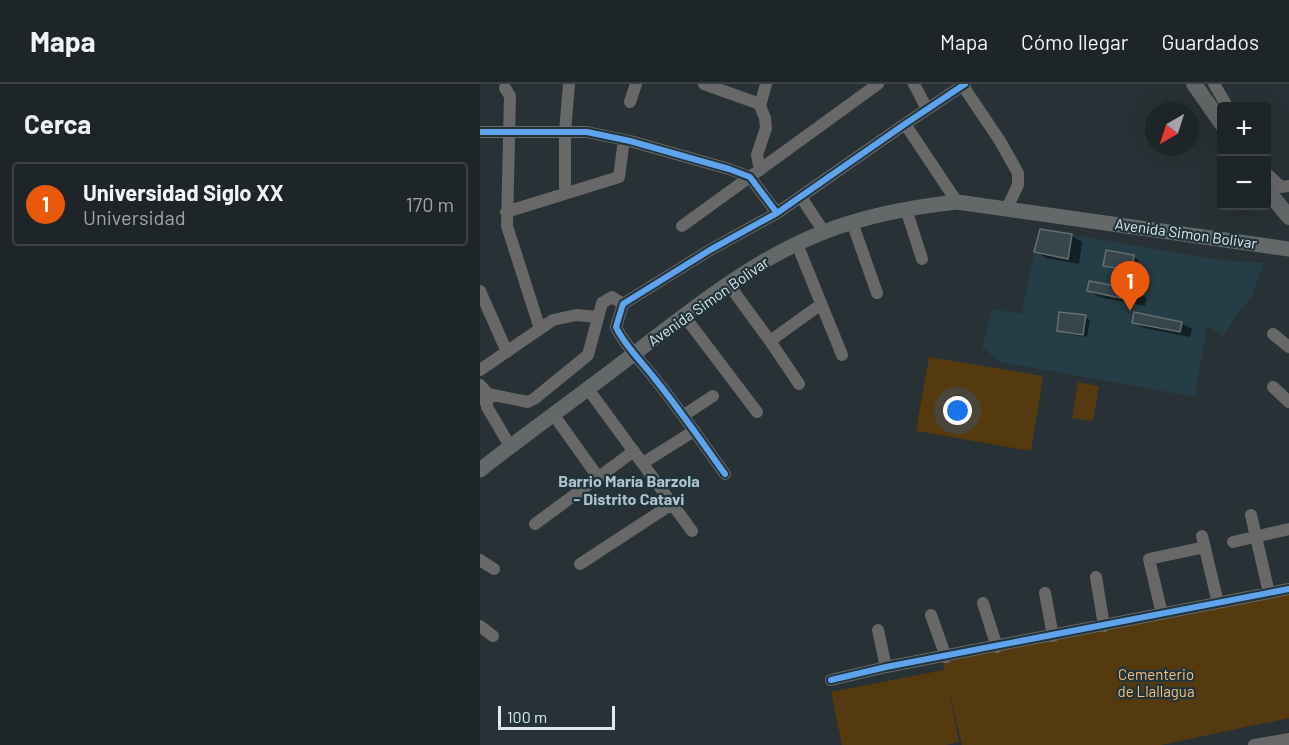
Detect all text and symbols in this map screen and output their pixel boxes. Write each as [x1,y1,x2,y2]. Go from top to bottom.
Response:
text: Mapa [30,24,96,58]
text: Mapa [940,29,988,54]
text: Cómo llegar [1021,29,1128,54]
text: Guardados [1161,29,1259,54]
north arrow [1145,102,1199,156]
map controls [1217,102,1271,210]
button: + [1217,102,1271,156]
text: Cerca [24,108,91,139]
button: − [1217,156,1271,210]
text: Universidad Siglo XX [83,179,284,205]
text: 1 [42,192,49,216]
text: 170 m [406,192,454,216]
text: Universidad [83,205,186,229]
street label: Avenida Simon Bolivar [1114,214,1259,252]
street label: Avenida Simon Bolivar [644,252,772,349]
pin: 1 [1110,262,1150,311]
your location [943,396,972,425]
district label: Barrio María Barzola - Distrito Catavi [558,471,700,508]
park label: Cementerio de Llallagua [1117,665,1195,700]
scale bar [498,703,615,730]
text: 100 m [507,707,547,726]

